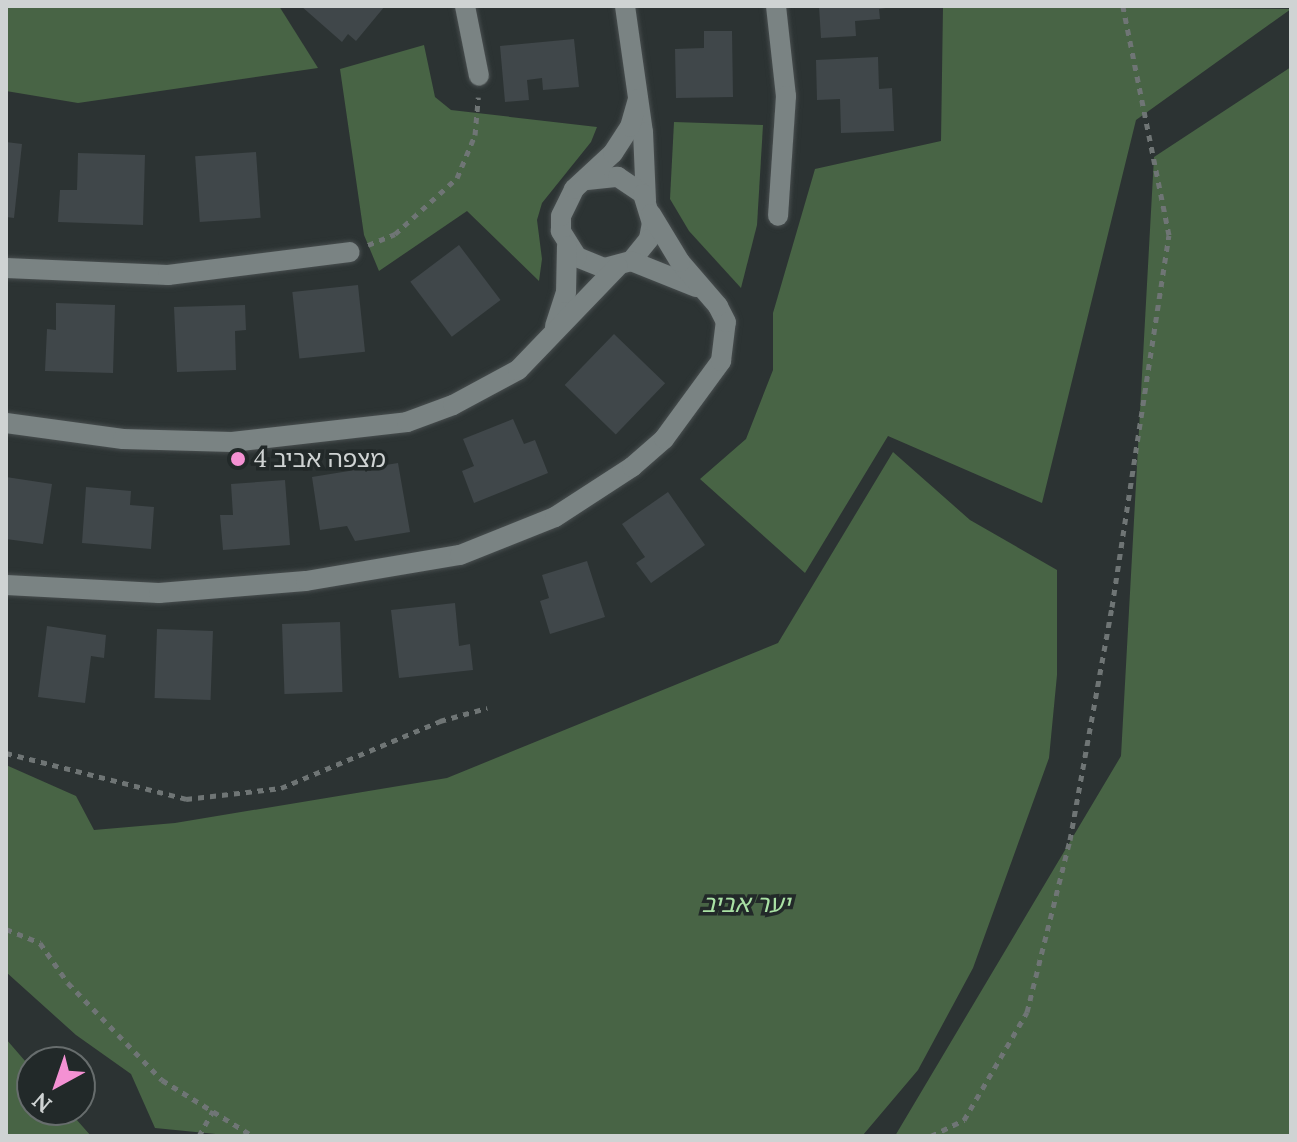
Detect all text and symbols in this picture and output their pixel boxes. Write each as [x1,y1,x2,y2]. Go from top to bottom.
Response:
place label: מצפה אביב 4 [254,445,386,473]
marker: מצפה אביב 4 [229,450,247,468]
park label: יער אביב [702,890,790,918]
north arrow [16,1046,96,1126]
text: N [26,1087,57,1119]

